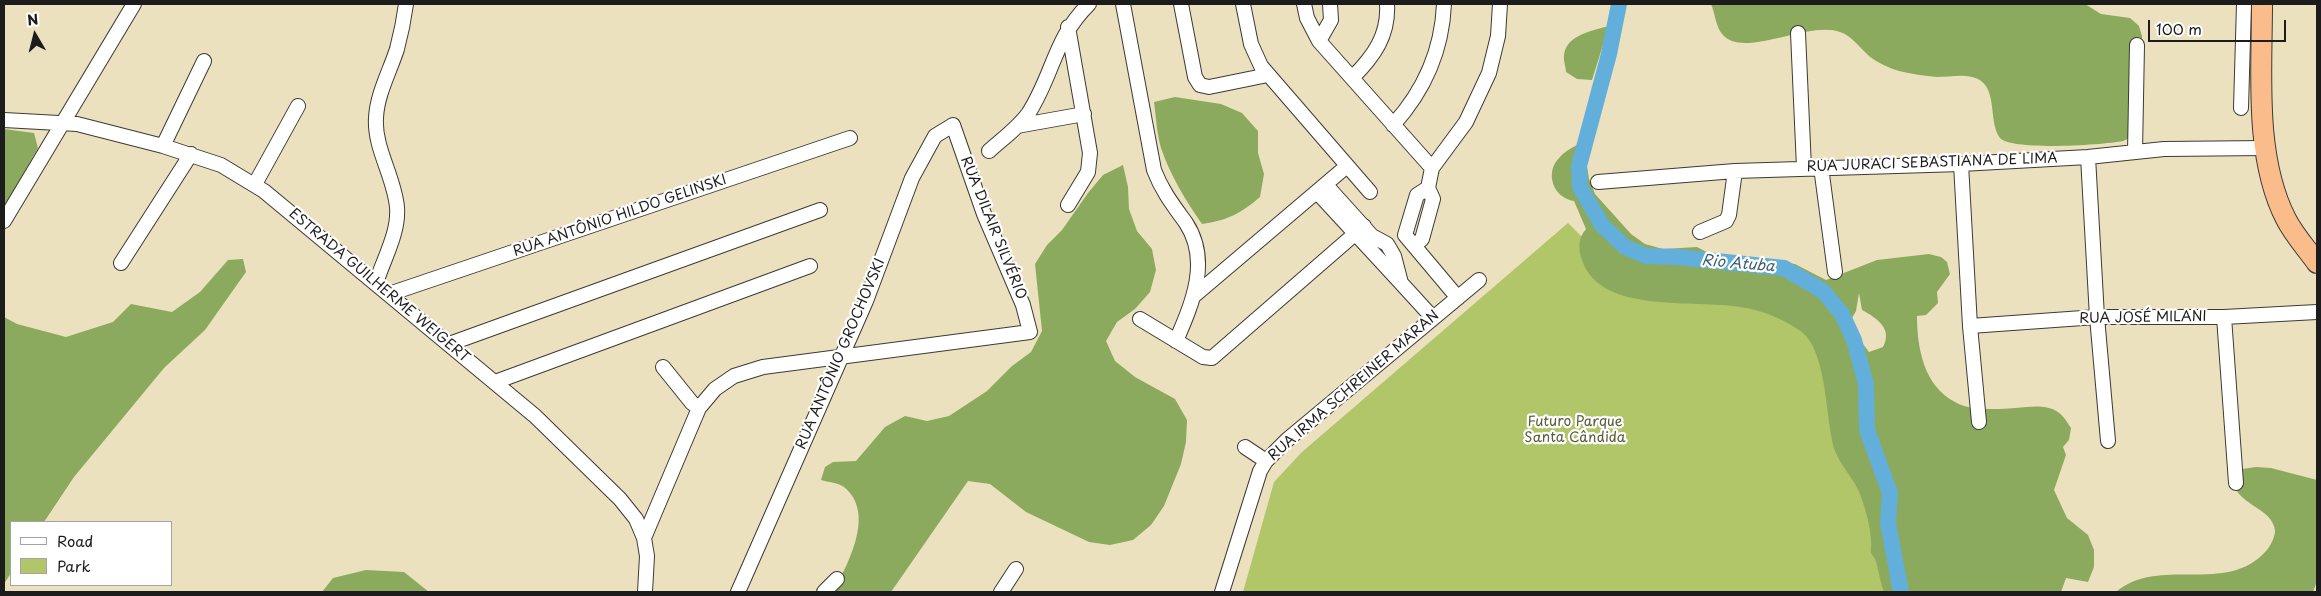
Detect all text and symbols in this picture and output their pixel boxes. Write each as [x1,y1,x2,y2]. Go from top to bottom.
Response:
text: N [26,8,40,31]
north arrow [10,10,60,60]
scale bar [2151,10,2288,42]
text: 100 m [2156,17,2202,40]
street label: RUA JURACI SEBASTIANA DE LIMA [1806,150,2058,176]
street label: RUA DILAIR SILVÉRIO [957,154,1029,302]
street label: RUA ANTÔNIO HILDO GELINSKI [511,171,729,261]
street label: ESTRADA GUILHERME WEIGERT [285,205,473,367]
water label: Rio Atuba [1701,252,1775,276]
street label: RUA ANTÔNIO GROCHOVSKI [793,256,889,452]
street label: RUA IRMA SCHREINER MARAN [1265,307,1443,465]
street label: RUA JOSÉ MILANI [2079,308,2207,328]
park label: Futuro Parque Santa Cândida [1524,414,1626,447]
legend [10,521,172,586]
text: Road [57,529,93,552]
text: Park [57,554,91,577]

